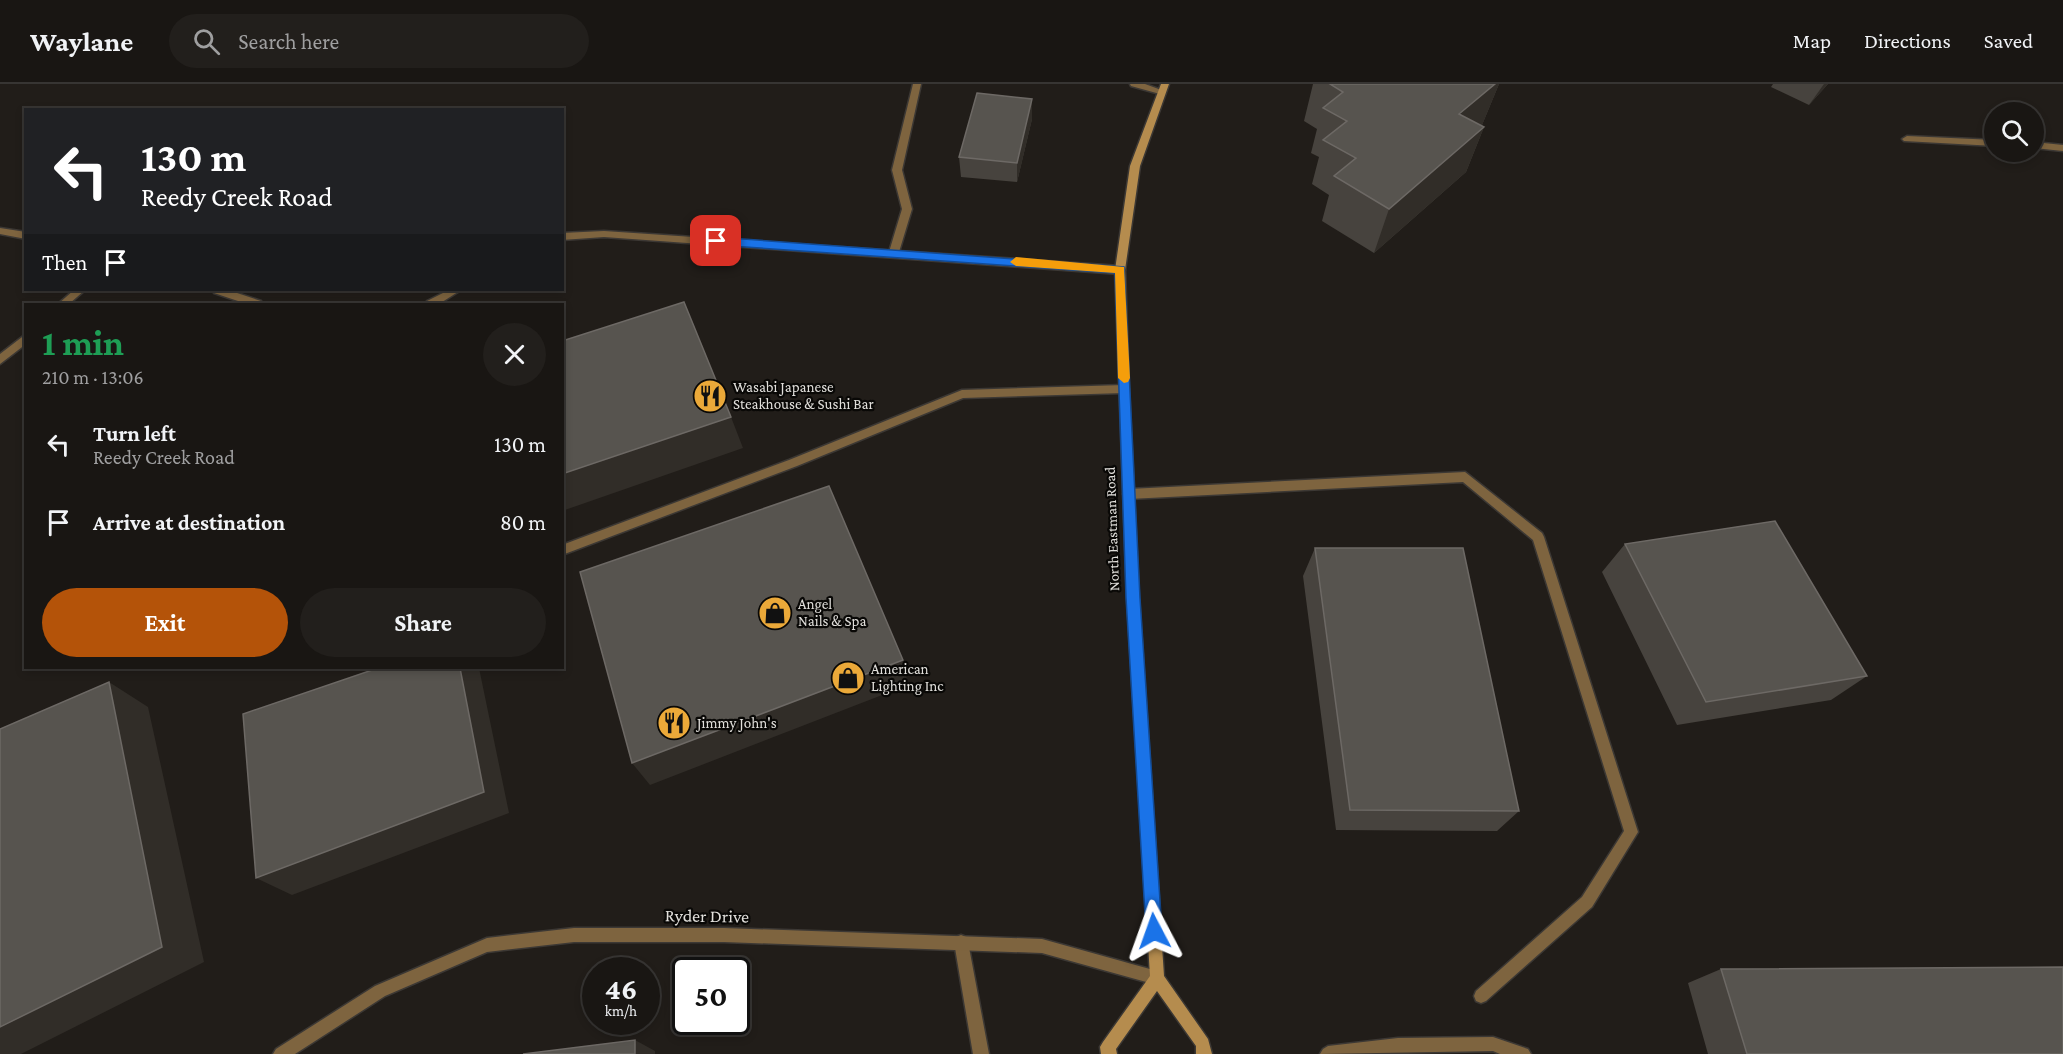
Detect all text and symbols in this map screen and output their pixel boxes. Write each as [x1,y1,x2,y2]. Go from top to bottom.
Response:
search box [169,14,589,68]
icon: search [190,25,223,58]
text: Waylane [30,26,133,57]
text: Search here [238,29,339,54]
text: Map [1793,29,1831,53]
text: Directions [1864,29,1951,53]
text: Saved [1984,29,2033,53]
map controls [1984,102,2044,162]
button: search [1984,102,2044,162]
icon: left [42,132,120,210]
text: 130 m [141,133,246,180]
text: Reedy Creek Road [141,182,332,212]
pin [690,215,741,266]
icon: arrive [699,224,732,257]
icon: arrive [99,246,132,279]
text: Then [42,250,87,275]
text: 1 min [42,323,124,363]
button: close [483,323,546,386]
text: 210 m · 13:06 [42,366,144,388]
restaurant icon: Wasabi Japanese Steakhouse & Sushi Bar [692,378,728,414]
place label: Wasabi Japanese Steakhouse & Sushi Bar [733,379,874,412]
text: Turn left [93,421,176,446]
icon: left [42,428,75,461]
text: 130 m [494,432,546,457]
text: Reedy Creek Road [93,446,235,468]
street label: North Eastman Road [1102,466,1122,592]
icon: arrive [42,506,75,539]
text: Arrive at destination [93,510,285,535]
text: 80 m [500,510,546,535]
button: Exit [42,588,288,657]
button: Share [300,588,546,657]
shop icon: Angel Nails & Spa [757,595,793,631]
place label: Angel Nails & Spa [798,596,866,630]
shop icon: American Lighting Inc [830,660,866,696]
place label: American Lighting Inc [871,661,944,695]
restaurant icon: Jimmy John's [656,705,692,741]
place label: Jimmy John's [695,715,777,732]
position arrow [1122,899,1186,963]
street label: Ryder Drive [665,905,749,927]
speed limit sign: 50 [672,957,750,1035]
text: 46 [605,972,637,1005]
text: km/h [605,1003,637,1019]

